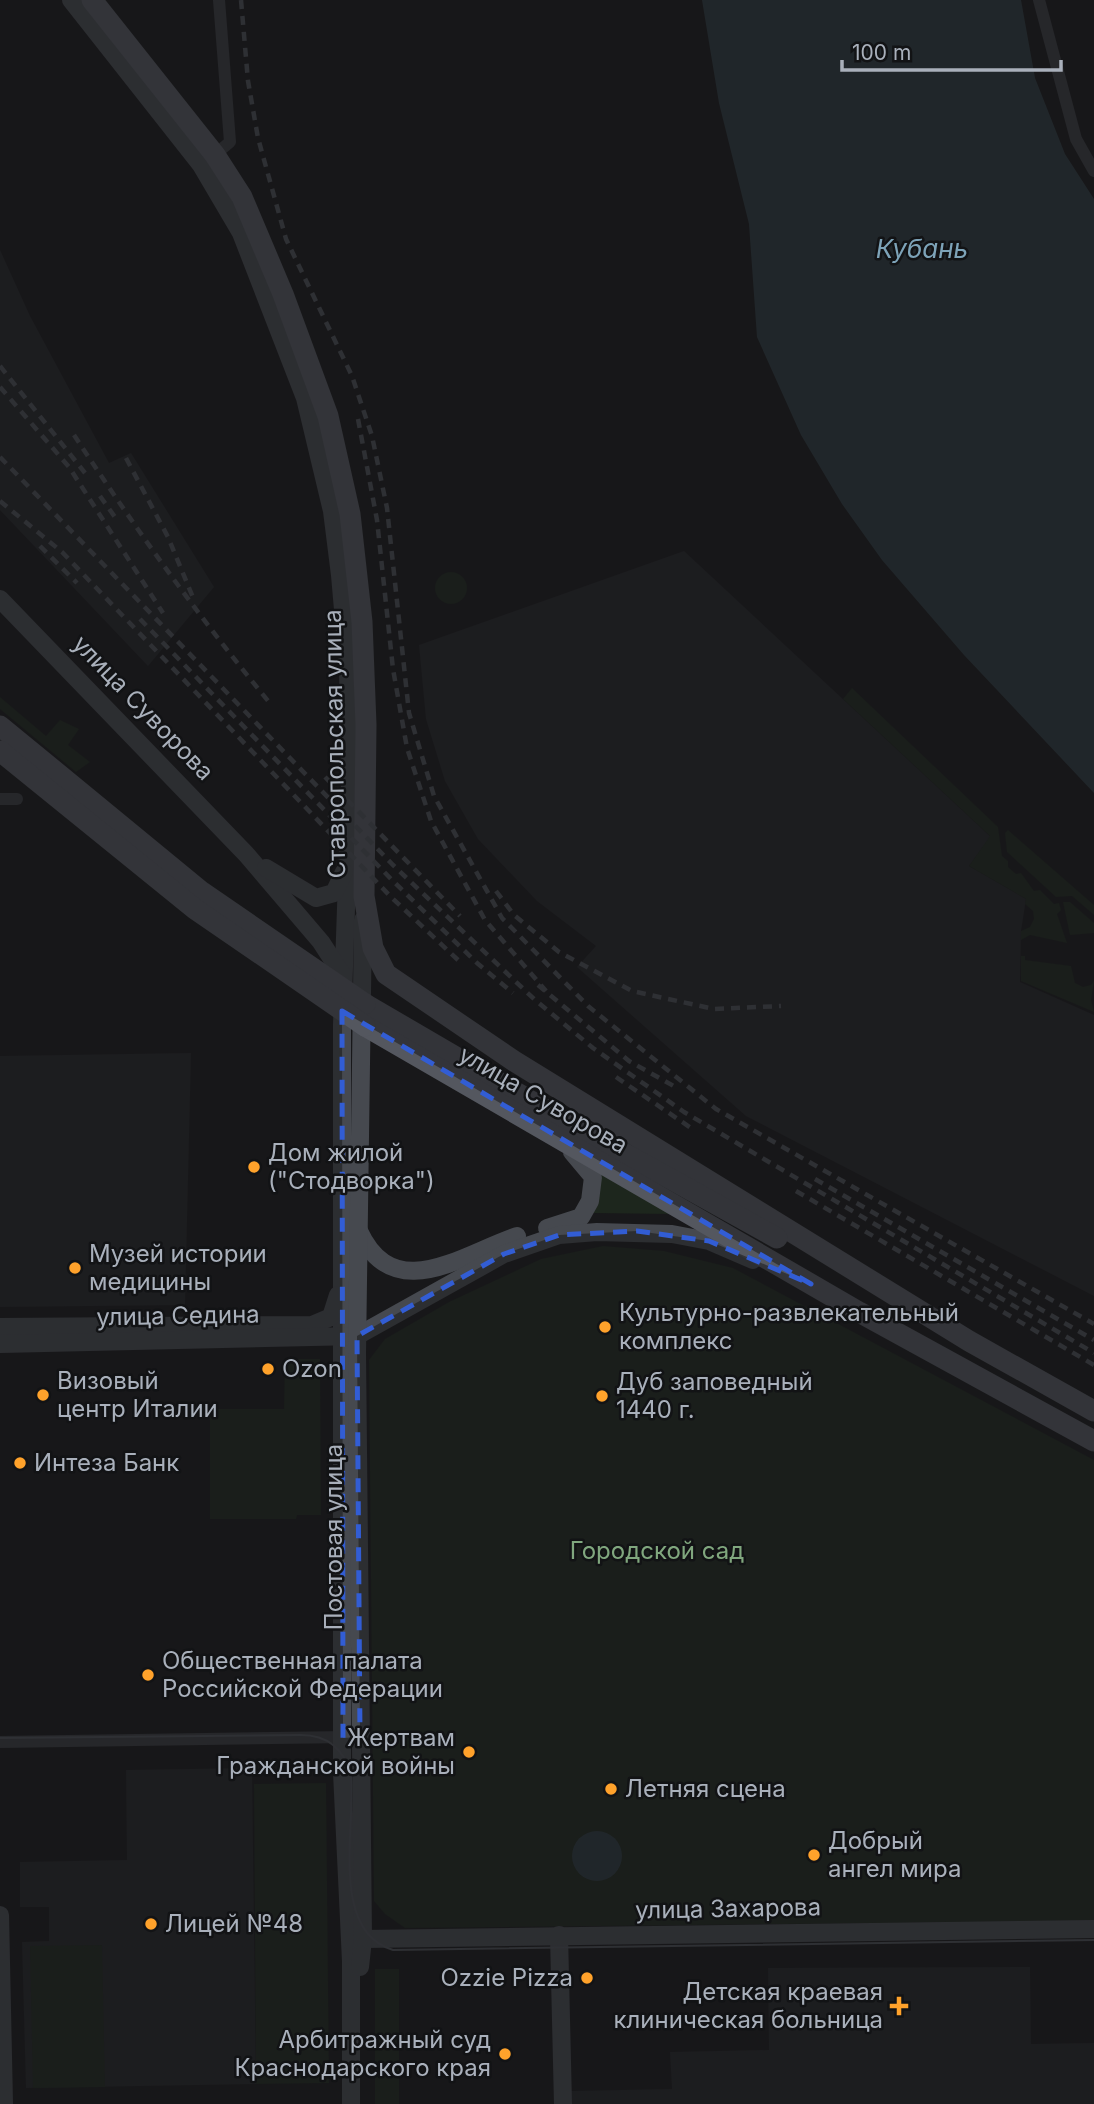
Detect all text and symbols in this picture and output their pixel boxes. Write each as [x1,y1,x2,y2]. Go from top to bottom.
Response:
scale bar [842,28,1061,72]
text: 100 m [852,40,911,65]
water label: Кубань [876,233,968,264]
street label: Ставропольская улица [318,609,351,879]
street label: улица Суворова [67,629,220,786]
street label: улица Суворова [454,1039,633,1160]
place label: Дом жилой ("Стодворка") [268,1138,435,1195]
marker: Дом жилой ("Стодворка") [246,1159,262,1175]
place label: Музей истории медицины [89,1239,267,1296]
marker: Музей истории медицины [67,1260,83,1276]
place label: Культурно-развлекательный комплекс [619,1298,959,1355]
street label: улица Седина [96,1300,260,1331]
marker: Культурно-развлекательный комплекс [597,1319,613,1335]
place label: Ozon [282,1354,342,1383]
marker: Ozon [260,1361,276,1377]
place label: Визовый центр Италии [57,1366,218,1423]
place label: Дуб заповедный 1440 г. [616,1367,813,1424]
marker: Визовый центр Италии [35,1387,51,1403]
marker: Дуб заповедный 1440 г. [594,1388,610,1404]
street label: Постовая улица [319,1444,348,1630]
place label: Интеза Банк [34,1448,179,1477]
marker: Интеза Банк [12,1455,28,1471]
park label: Городской сад [570,1536,744,1565]
place label: Общественная палата Российской Федерации [162,1646,443,1703]
marker: Общественная палата Российской Федерации [140,1667,156,1683]
place label: Жертвам Гражданской войны [216,1723,455,1780]
marker: Жертвам Гражданской войны [461,1744,477,1760]
place label: Летняя сцена [625,1774,786,1803]
marker: Летняя сцена [603,1781,619,1797]
place label: Добрый ангел мира [828,1826,961,1883]
marker: Добрый ангел мира [806,1847,822,1863]
street label: улица Захарова [635,1892,821,1925]
place label: Лицей №48 [165,1909,303,1938]
marker: Лицей №48 [143,1916,159,1932]
place label: Ozzie Pizza [440,1963,573,1992]
marker: Ozzie Pizza [579,1970,595,1986]
place label: Детская краевая клиническая больница [614,1977,883,2034]
marker: Детская краевая клиническая больница [889,1996,909,2016]
place label: Арбитражный суд Краснодарского края [234,2025,491,2082]
marker: Арбитражный суд Краснодарского края [497,2046,513,2062]

